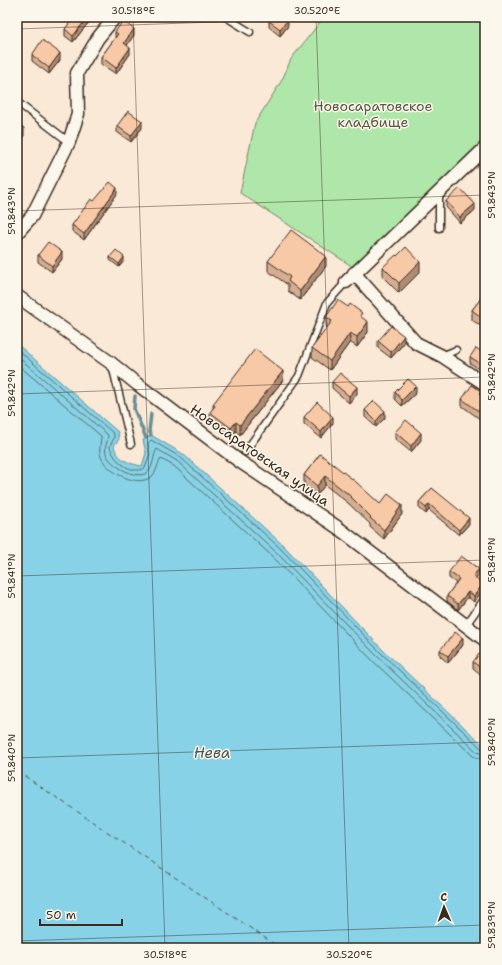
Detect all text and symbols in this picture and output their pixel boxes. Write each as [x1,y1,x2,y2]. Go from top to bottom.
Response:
text: 30.518°E [111,4,155,17]
text: 30.520°E [294,4,340,17]
park label: Новосаратовское кладбище [313,97,433,131]
text: 59.843°N [485,171,498,219]
text: 59.843°N [5,187,18,235]
text: 59.842°N [485,353,498,401]
text: 59.842°N [5,369,18,417]
street label: Новосаратовская улица [187,400,333,510]
text: 59.841°N [485,538,498,582]
text: 59.841°N [5,554,18,598]
text: 59.840°N [485,718,498,766]
text: 59.840°N [5,734,18,782]
water label: Нева [194,743,230,763]
north arrow [424,887,464,927]
text: С [440,890,448,905]
scale bar [40,901,122,927]
text: 59.839°N [485,901,498,949]
text: 50 m [46,907,76,923]
text: 30.518°E [143,948,187,961]
text: 30.520°E [326,948,372,961]

